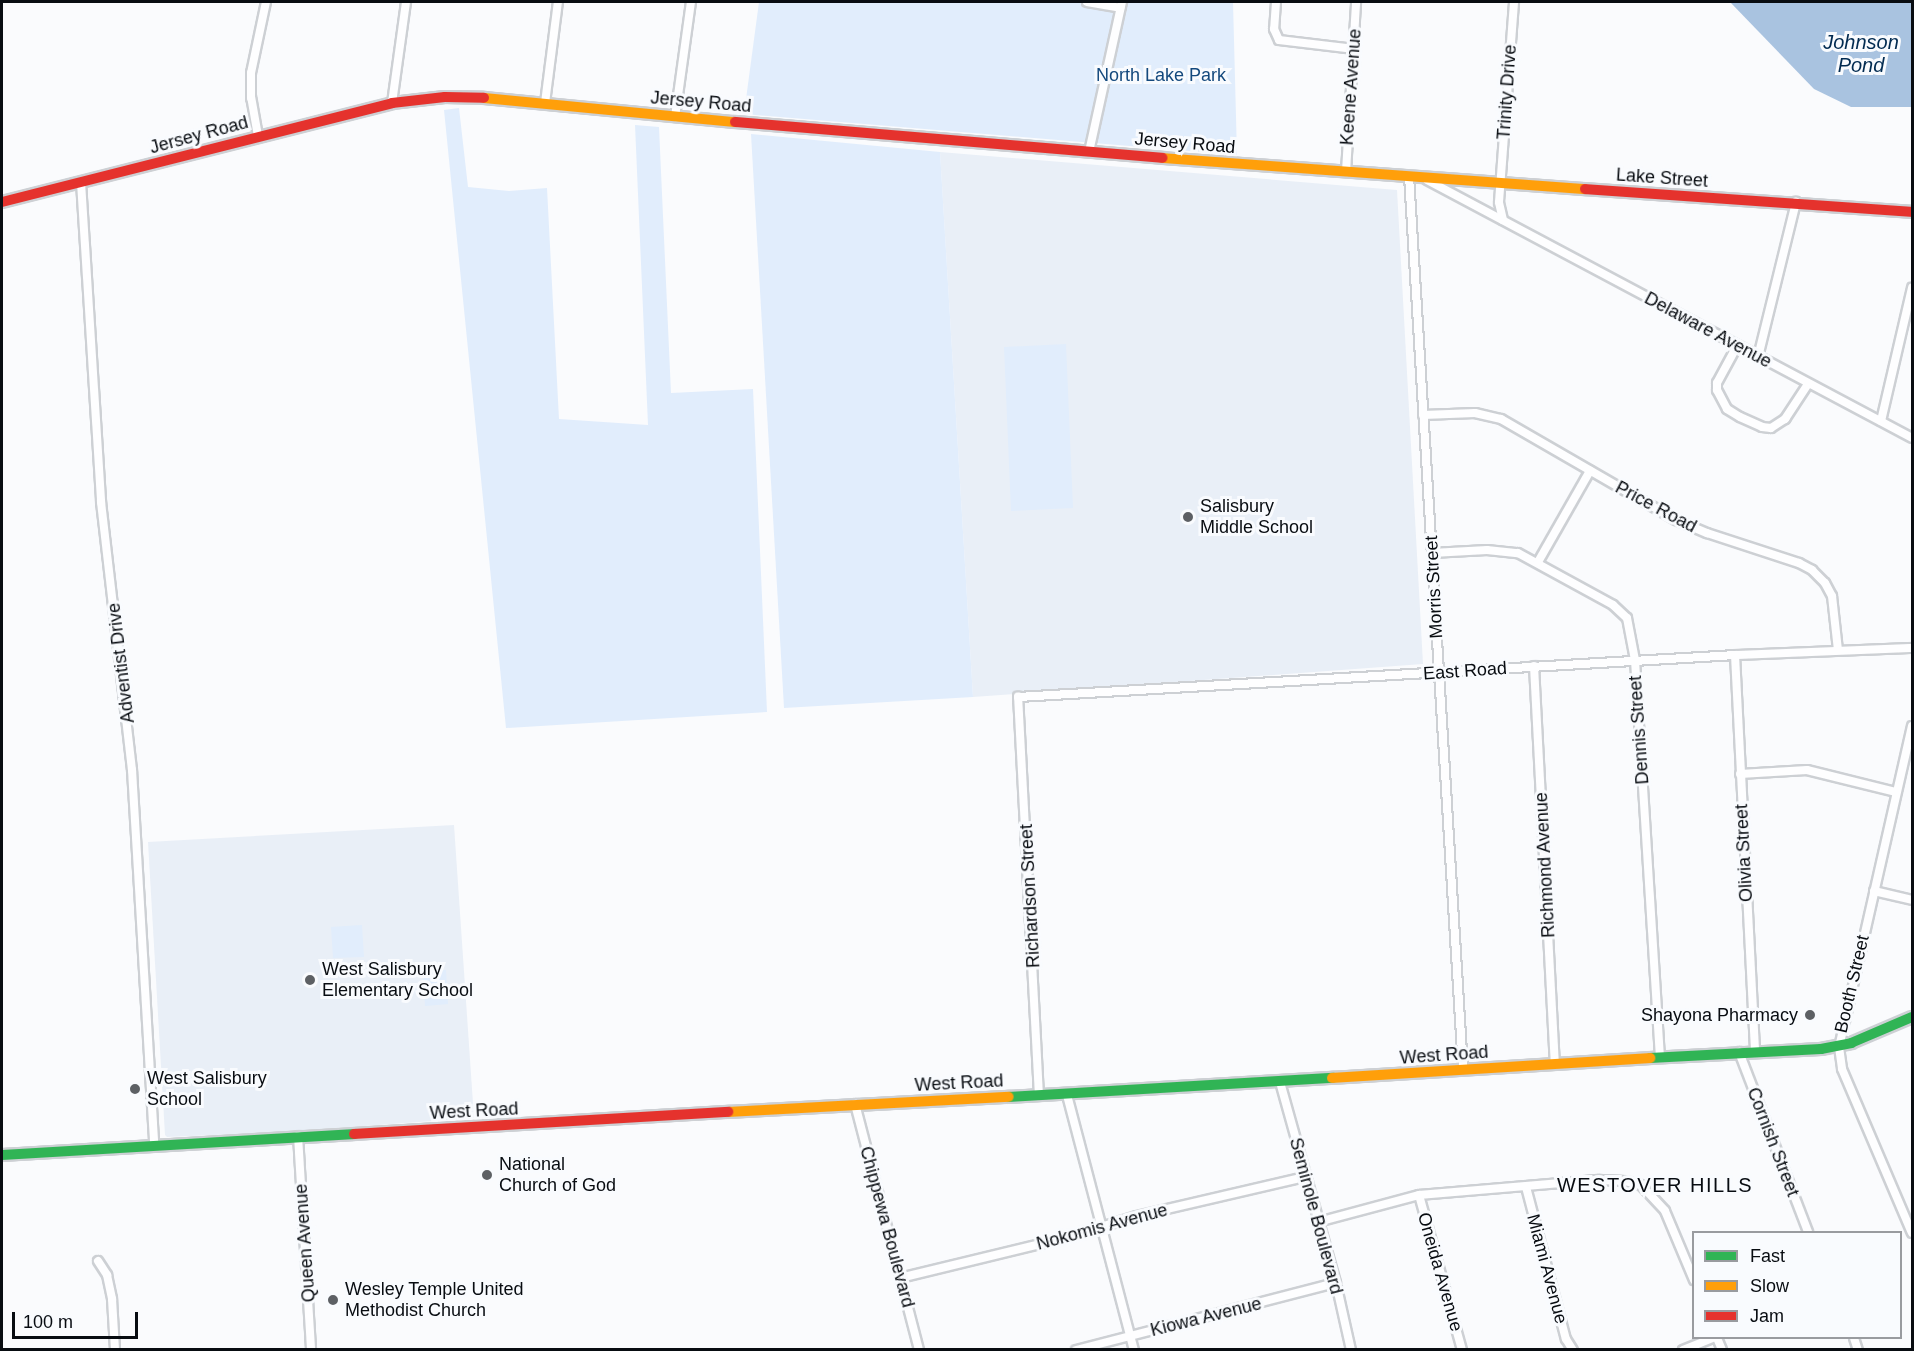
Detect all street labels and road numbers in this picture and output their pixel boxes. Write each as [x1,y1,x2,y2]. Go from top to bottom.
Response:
street label: Keene Avenue [1336,28,1366,146]
street label: Trinity Drive [1493,44,1521,140]
street label: Jersey Road [650,87,752,117]
street label: Jersey Road [147,111,251,159]
street label: Jersey Road [1134,128,1236,158]
street label: Lake Street [1615,164,1709,192]
street label: Delaware Avenue [1640,287,1776,373]
street label: Price Road [1612,477,1700,537]
street label: Morris Street [1421,535,1447,639]
street label: Adventist Drive [103,602,139,724]
street label: East Road [1422,657,1508,685]
street label: Dennis Street [1624,675,1654,785]
street label: Richmond Avenue [1530,791,1560,939]
street label: Olivia Street [1731,803,1757,903]
street label: Richardson Street [1015,823,1045,969]
street label: Booth Street [1830,933,1874,1035]
street label: West Road [1399,1041,1489,1069]
street label: West Road [914,1070,1004,1096]
street label: Cornish Street [1742,1084,1804,1200]
street label: West Road [429,1098,519,1124]
street label: Seminole Boulevard [1285,1135,1347,1297]
street label: Chippewa Boulevard [855,1144,919,1310]
street label: Queen Avenue [290,1183,320,1303]
street label: Nokomis Avenue [1034,1199,1170,1255]
street label: Oneida Avenue [1413,1210,1467,1334]
street label: Miami Avenue [1522,1211,1572,1327]
street label: Kiowa Avenue [1148,1293,1264,1341]

